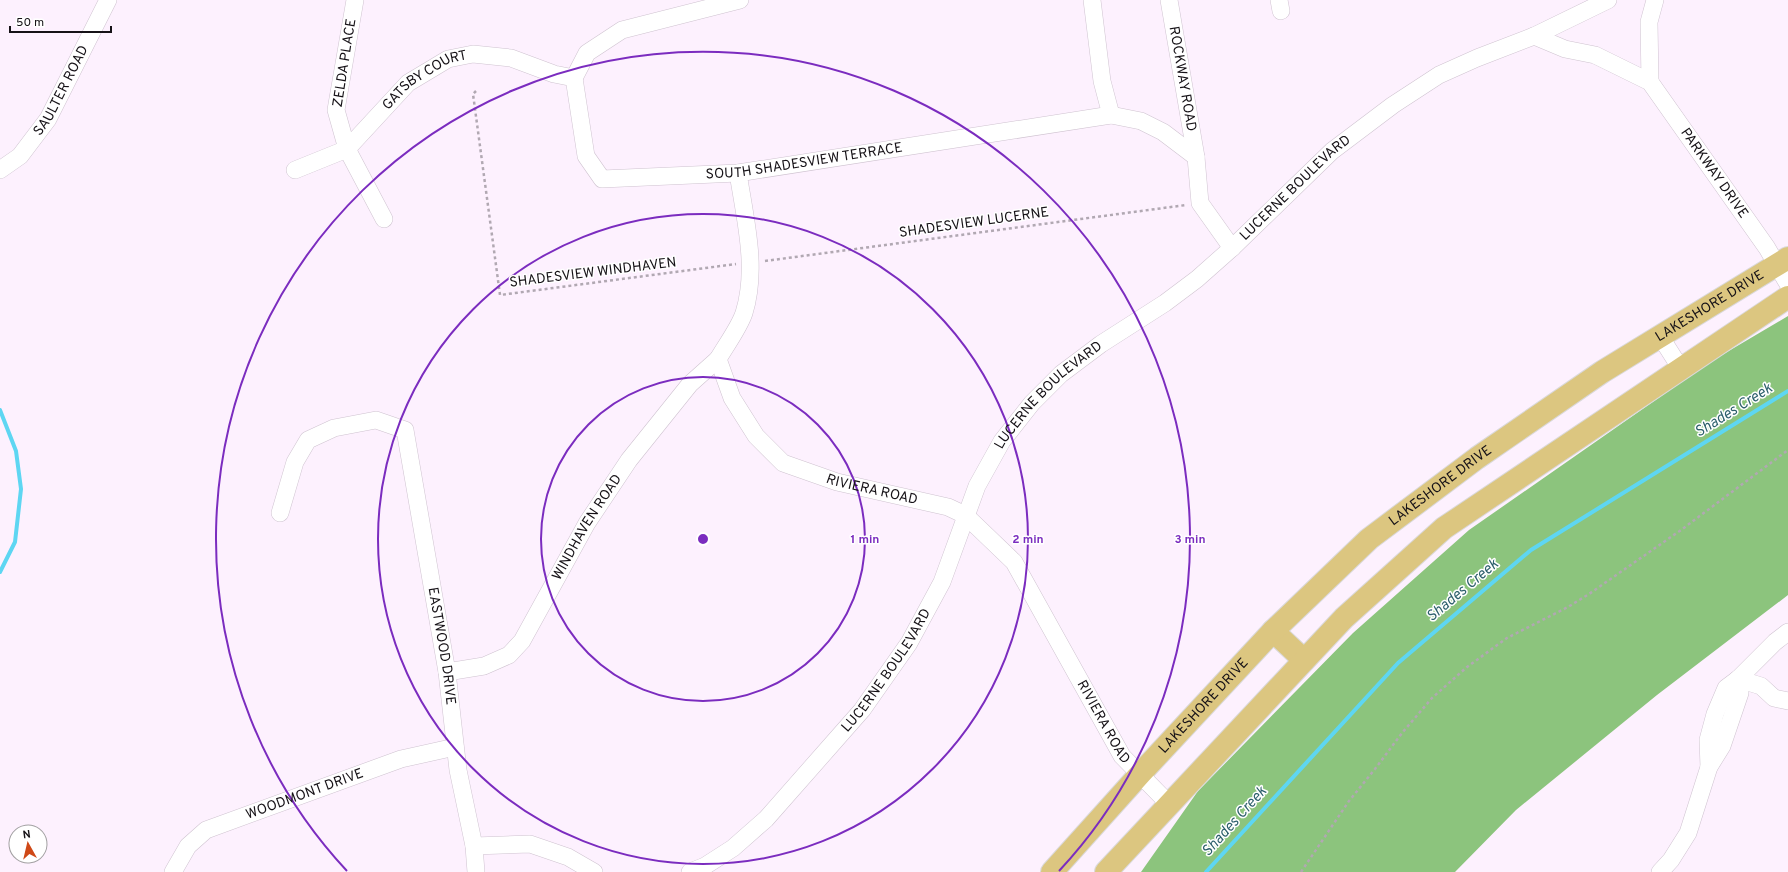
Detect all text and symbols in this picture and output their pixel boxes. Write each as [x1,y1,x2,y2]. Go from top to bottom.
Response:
scale bar [10,8,111,34]
text: 50 m [16,15,44,31]
street label: ZELDA PLACE [330,17,360,109]
street label: ROCKWAY ROAD [1165,25,1200,133]
street label: SAULTER ROAD [30,43,92,139]
street label: GATSBY COURT [379,47,469,114]
street label: PARKWAY DRIVE [1677,125,1752,221]
street label: LUCERNE BOULEVARD [1236,131,1354,244]
street label: SOUTH SHADESVIEW TERRACE [705,139,904,183]
street label: SHADESVIEW LUCERNE [898,204,1050,242]
street label: SHADESVIEW WINDHAVEN [508,254,678,292]
street label: LAKESHORE DRIVE [1652,266,1767,346]
street label: LUCERNE BOULEVARD [991,338,1106,452]
water label: Shades Creek [1692,379,1777,442]
street label: LAKESHORE DRIVE [1385,442,1495,530]
street label: RIVIERA ROAD [824,470,919,508]
street label: WINDHAVEN ROAD [549,471,626,583]
centre of rings [696,532,710,546]
text: 1 min [851,532,879,548]
text: 2 min [1012,532,1044,548]
text: 3 min [1174,532,1206,548]
water label: Shades Creek [1423,555,1503,627]
street label: EASTWOOD DRIVE [424,586,459,706]
street label: LUCERNE BOULEVARD [838,606,934,736]
street label: LAKESHORE DRIVE [1155,654,1252,757]
street label: RIVIERA ROAD [1073,677,1134,768]
street label: WOODMONT DRIVE [243,765,366,823]
water label: Shades Creek [1198,783,1272,861]
north arrow [8,824,48,864]
text: N [22,828,32,843]

